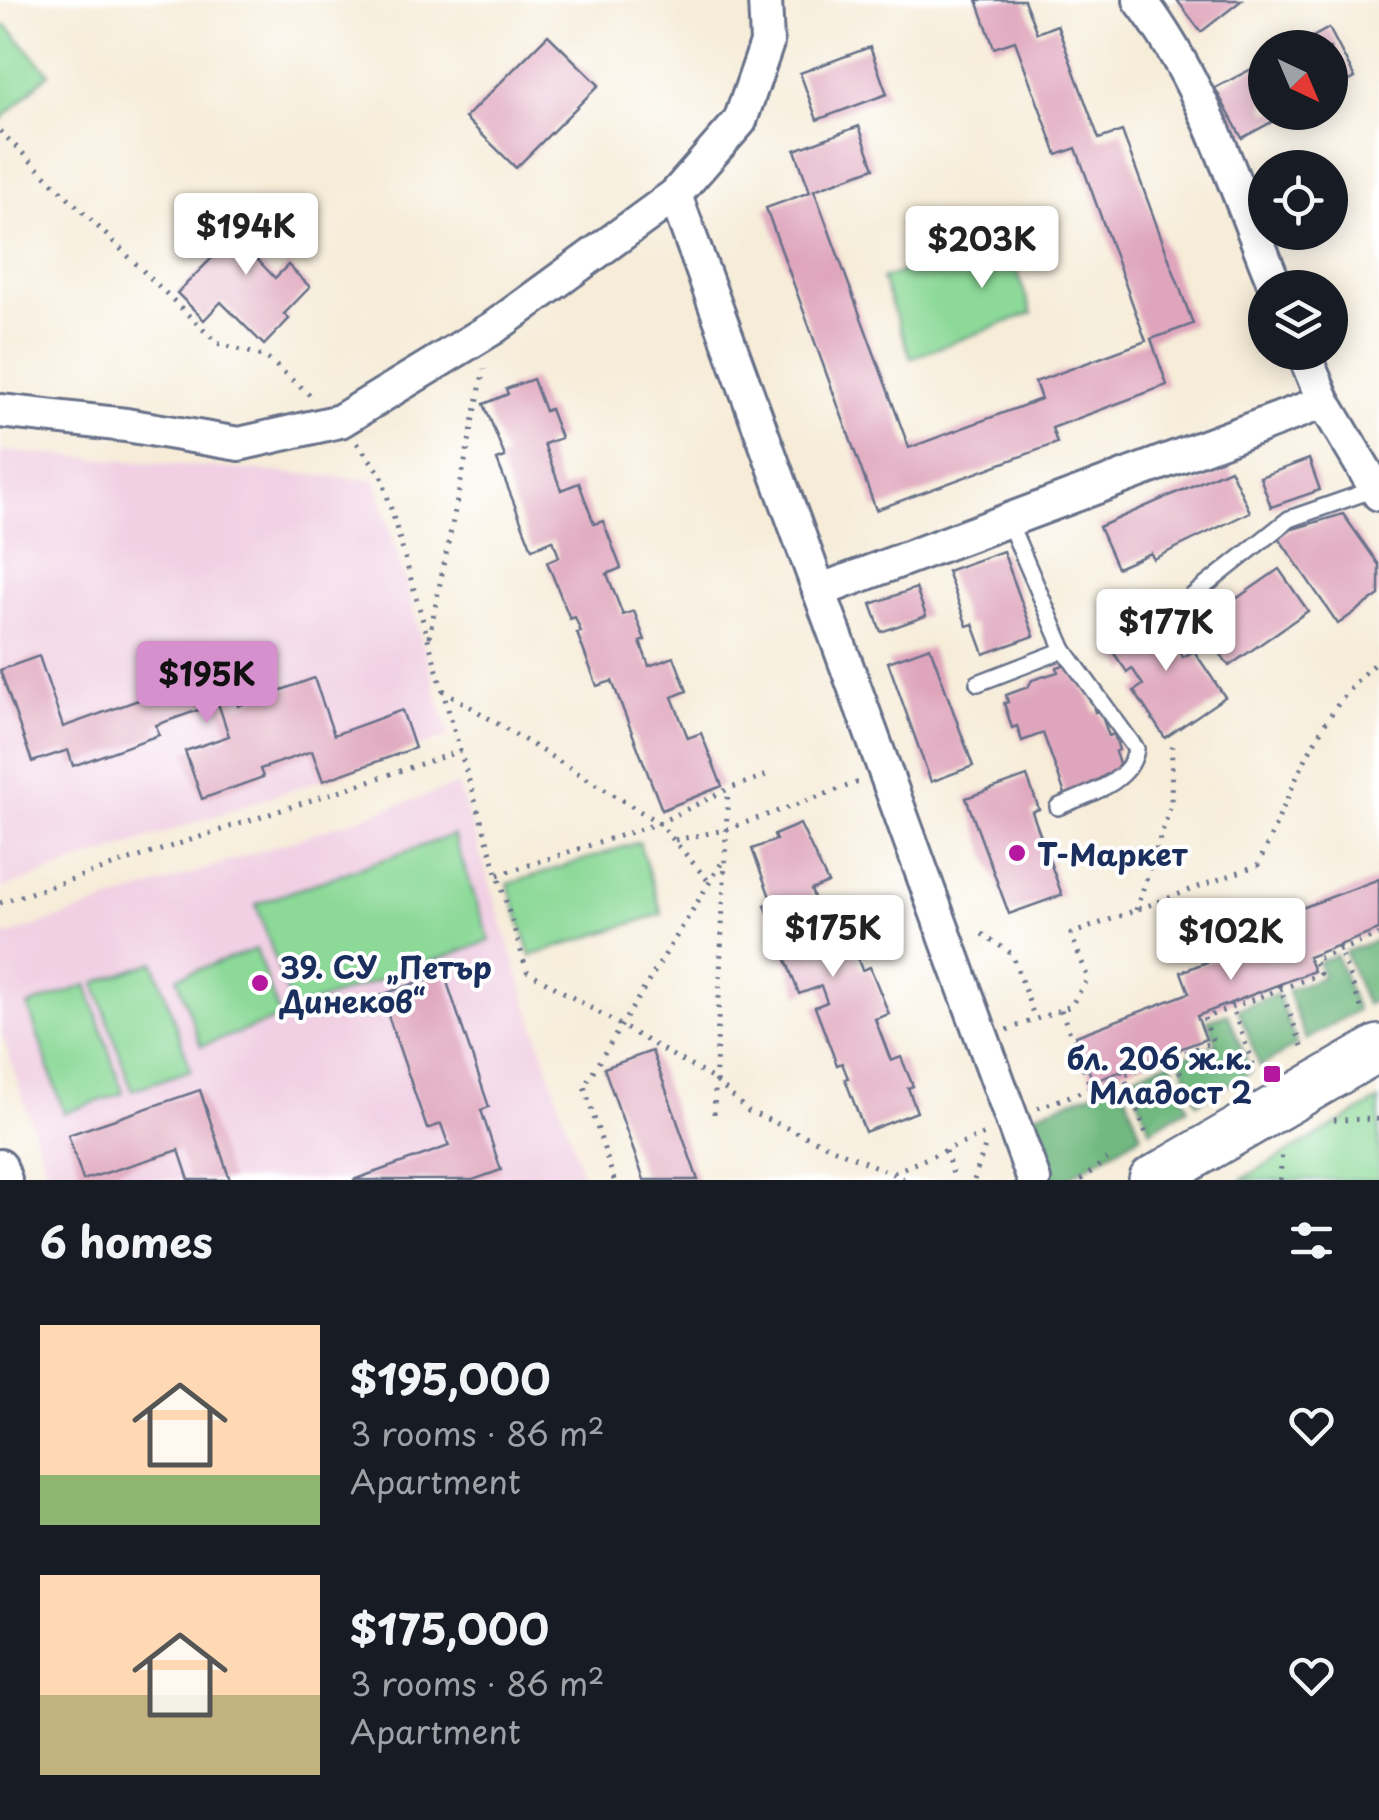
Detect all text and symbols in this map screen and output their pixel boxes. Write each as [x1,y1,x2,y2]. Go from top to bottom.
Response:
north arrow [1248,30,1348,130]
map controls [1248,30,1348,370]
button: locate [1248,150,1348,250]
pin: $194K [176,193,316,278]
text: $194K [196,201,296,249]
pin: $203K [912,206,1052,291]
text: $203K [927,214,1037,262]
button: layers [1248,270,1348,370]
pin: $177K [1096,589,1236,674]
text: $177K [1118,597,1214,645]
pin: $195K [137,641,277,726]
text: $195K [159,649,255,697]
place label: Т-Маркет [1037,831,1189,876]
marker: Т-Маркет [1006,842,1028,864]
pin: $175K [763,895,903,980]
pin: $102K [1161,898,1301,983]
text: $175K [785,903,881,951]
text: $102K [1178,906,1284,954]
place label: 39. СУ „Петър Динеков“ [279,944,492,1023]
marker: 39. СУ „Петър Динеков“ [249,972,271,994]
place label: бл. 206 ж.к. Младост 2 [1066,1035,1252,1114]
marker: бл. 206 ж.к. Младост 2 [1261,1063,1283,1085]
text: 6 homes [40,1209,213,1272]
icon: filters [1284,1213,1339,1268]
text: $195,000 [350,1346,551,1409]
icon: home [120,1365,240,1485]
icon: heart [1284,1398,1339,1453]
text: 3 rooms · 86 m² [350,1409,605,1457]
text: Apartment [350,1457,521,1505]
text: $175,000 [350,1596,549,1659]
icon: home [120,1615,240,1735]
icon: heart [1284,1648,1339,1703]
text: 3 rooms · 86 m² [350,1659,605,1707]
text: Apartment [350,1707,521,1755]

